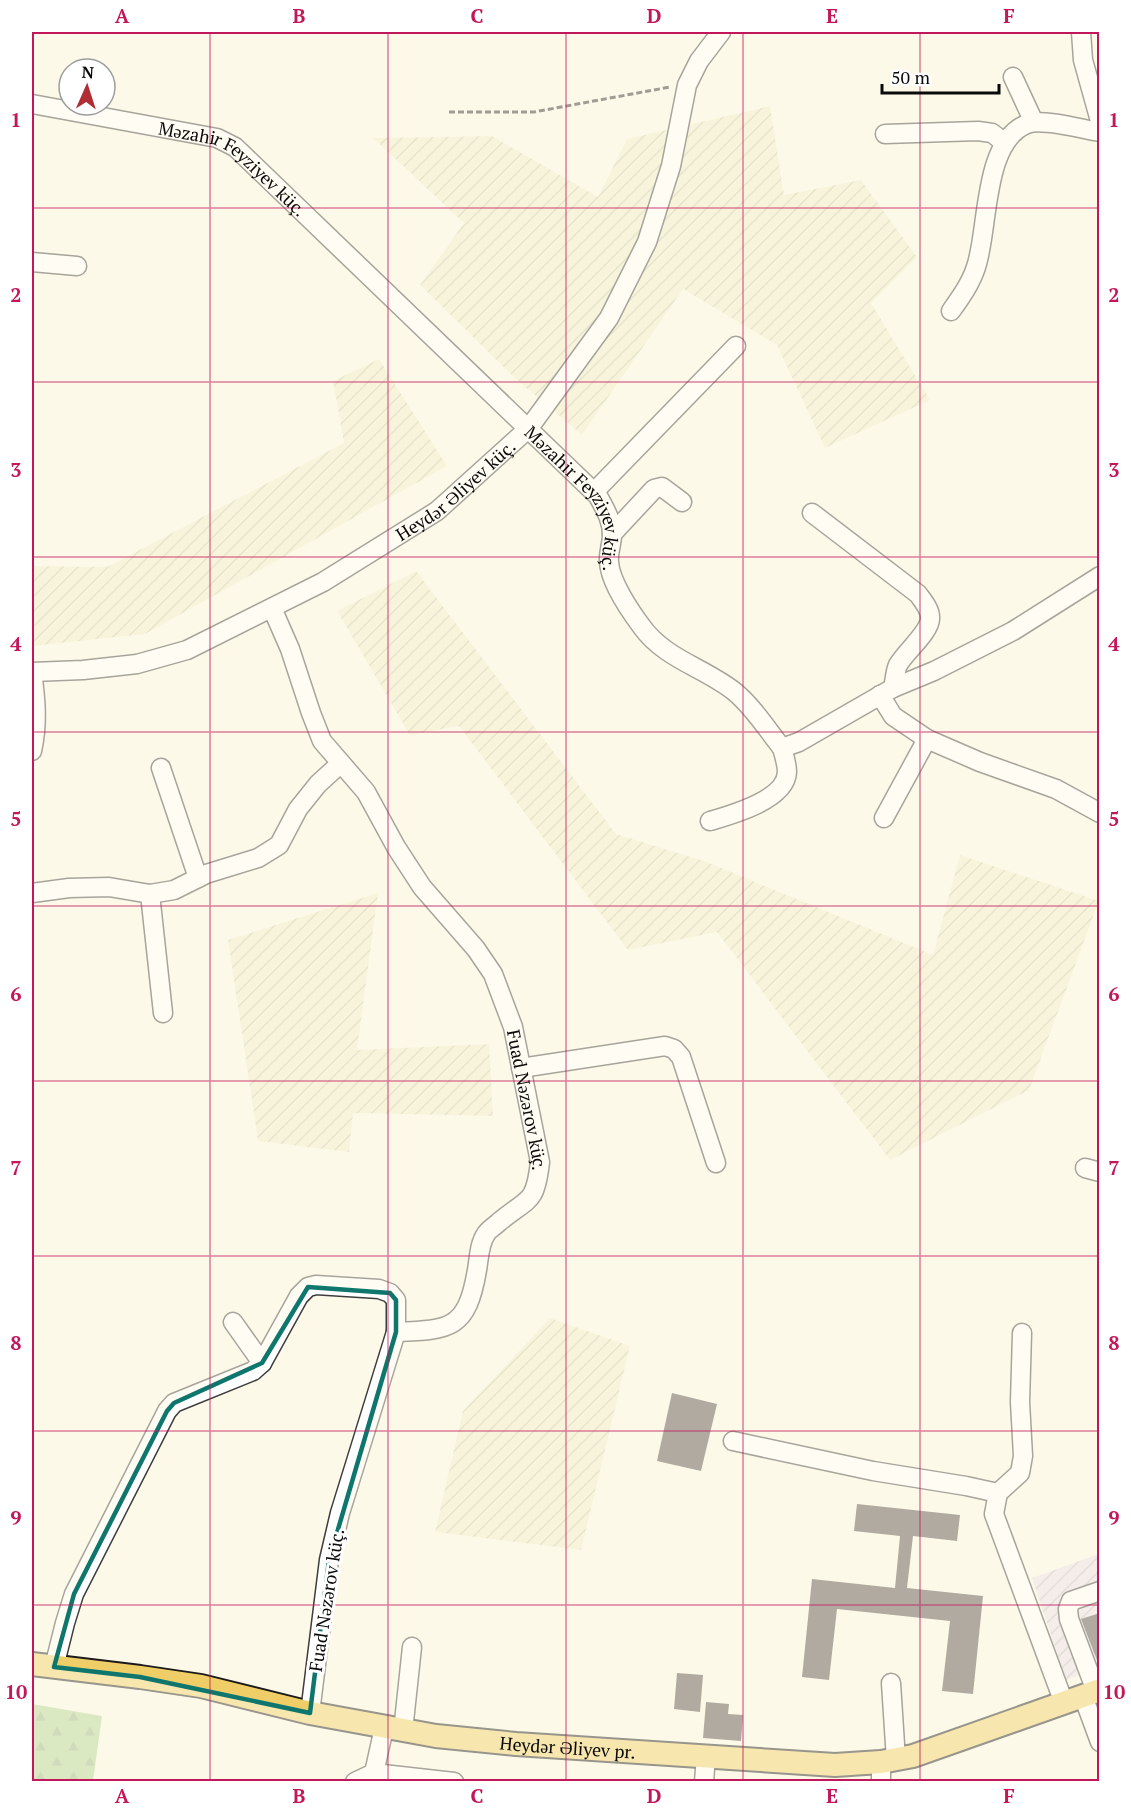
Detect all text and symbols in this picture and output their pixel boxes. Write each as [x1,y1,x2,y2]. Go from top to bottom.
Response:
text: A [115,2,130,29]
text: B [293,2,306,29]
text: C [470,2,484,29]
text: D [647,2,661,29]
text: E [826,2,838,29]
text: F [1003,2,1015,29]
north arrow [57,57,117,117]
scale bar [882,57,999,95]
text: N [81,61,94,83]
text: 50 m [891,65,931,89]
text: 1 [10,106,22,133]
text: 1 [1108,106,1120,133]
street label: Məzahir Feyziyev küç. [157,115,312,221]
text: 2 [10,281,22,308]
text: 2 [1108,281,1120,308]
street label: Məzahir Feyziyev küç. [520,420,624,572]
street label: Heydər Əliyev küç. [391,434,520,546]
text: 3 [10,456,22,483]
text: 3 [1108,456,1120,483]
text: 4 [10,630,22,657]
text: 4 [1108,630,1120,657]
text: 5 [10,805,22,832]
text: 5 [1108,805,1120,832]
text: 6 [10,980,22,1007]
text: 6 [1108,980,1120,1007]
street label: Fuad Nəzərov küç. [502,1027,552,1173]
text: 7 [10,1154,22,1181]
text: 7 [1108,1154,1120,1181]
text: 8 [10,1329,22,1356]
text: 8 [1108,1329,1120,1356]
text: 9 [10,1504,22,1531]
text: 9 [1108,1504,1120,1531]
street label: Fuad Nəzərov küç. [303,1527,349,1673]
text: 10 [5,1678,27,1705]
text: 10 [1103,1678,1125,1705]
street label: Heydər Əliyev pr. [498,1730,637,1764]
text: A [115,1782,130,1809]
text: B [293,1782,306,1809]
text: C [470,1782,484,1809]
text: D [647,1782,661,1809]
text: E [826,1782,838,1809]
text: F [1003,1782,1015,1809]

